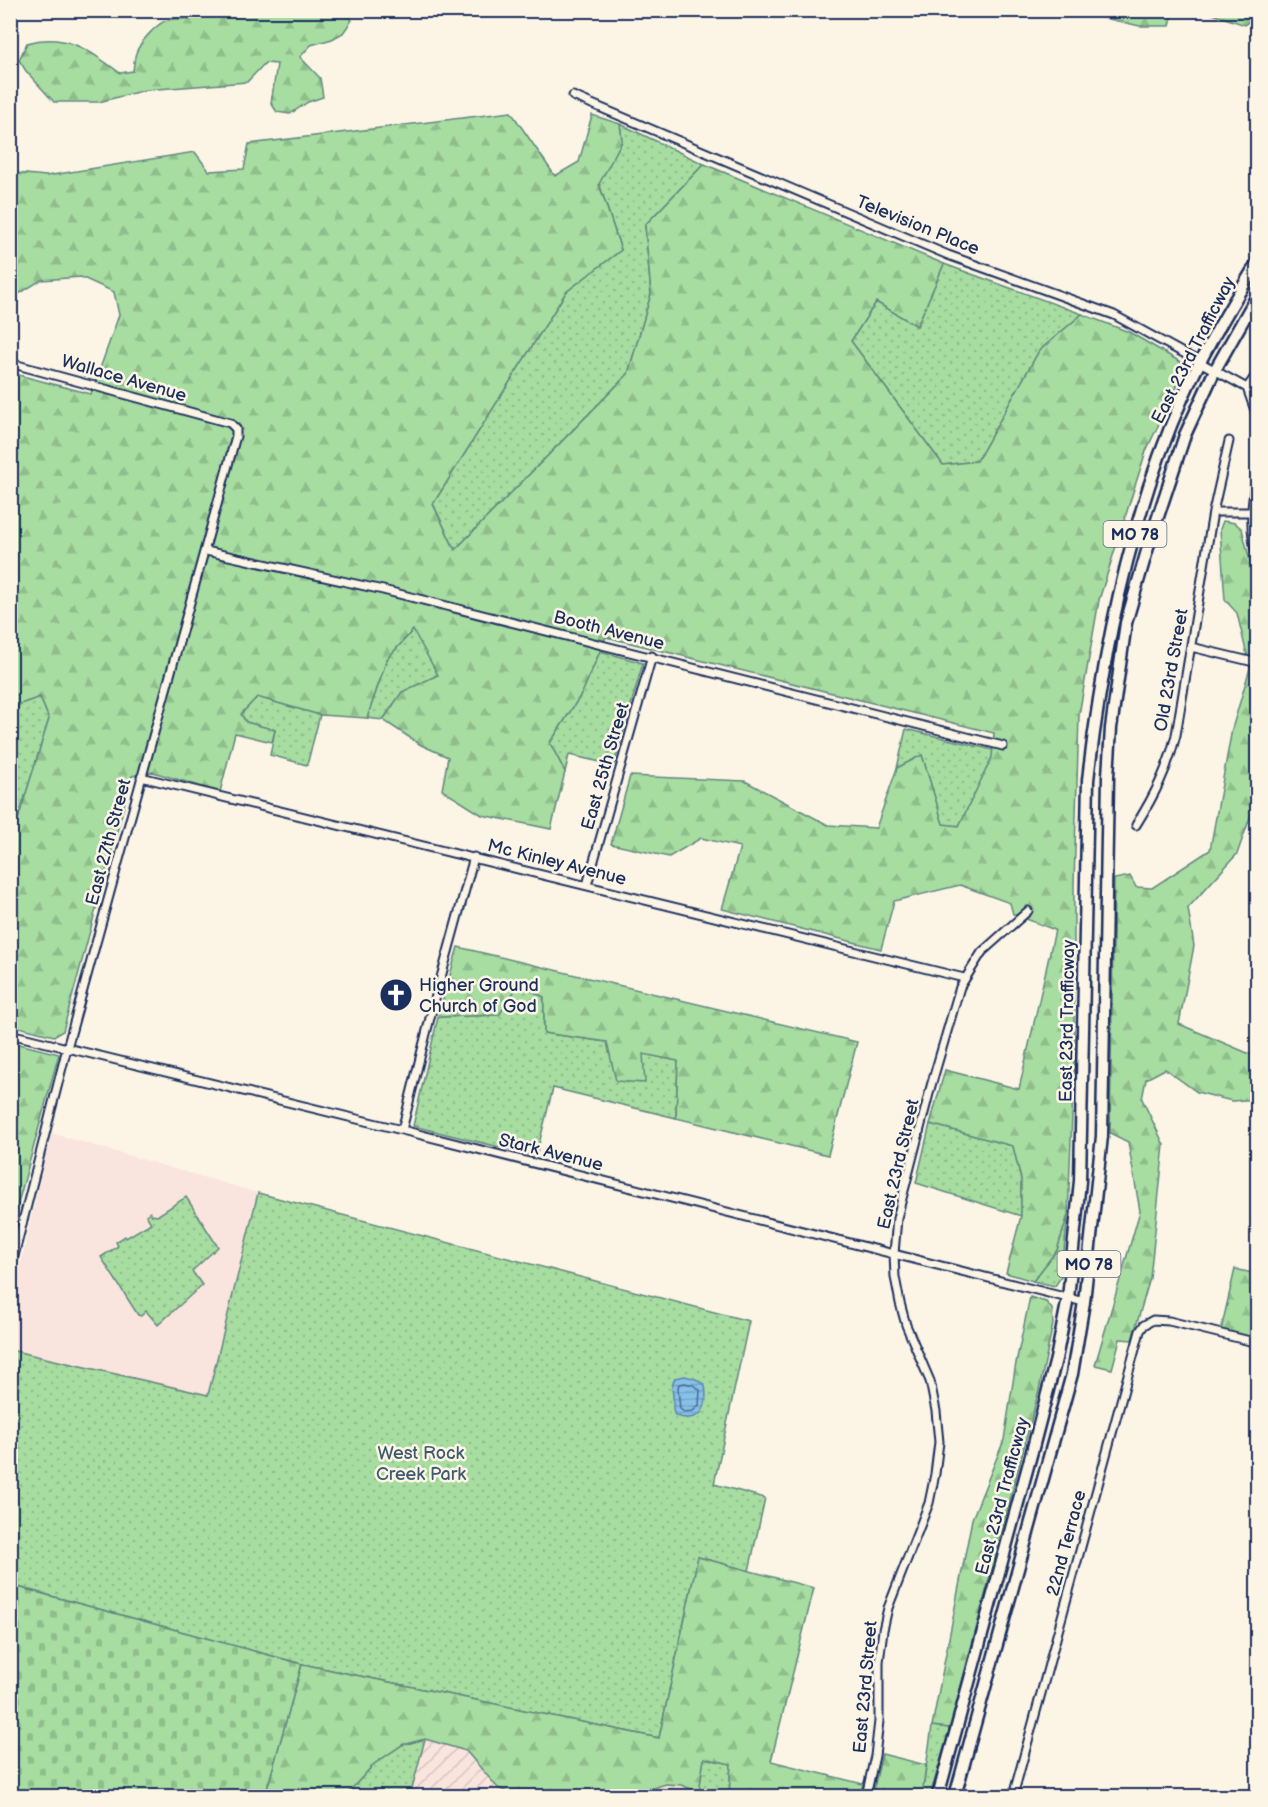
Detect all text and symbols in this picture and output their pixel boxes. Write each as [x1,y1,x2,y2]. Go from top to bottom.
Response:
street label: Television Place [853,191,983,260]
street label: East 23rd Trafficway [1147,272,1240,427]
street label: Wallace Avenue [59,351,189,406]
road number: MO 78 [1104,521,1166,547]
street label: Booth Avenue [551,607,667,654]
street label: Old 23rd Street [1150,607,1193,733]
street label: East 25th Street [577,699,634,832]
street label: East 27th Street [81,776,136,908]
street label: Mc Kinley Avenue [485,835,629,890]
street label: East 23rd Trafficway [1056,939,1079,1102]
place label: Higher Ground Church of God [419,975,539,1017]
church icon: Higher Ground Church of God [378,977,414,1013]
street label: East 23rd Street [873,1096,924,1231]
street label: Stark Avenue [497,1129,605,1176]
road number: MO 78 [1058,1251,1120,1277]
street label: East 23rd Trafficway [971,1414,1034,1577]
park label: West Rock Creek Park [376,1443,466,1485]
street label: 22nd Terrace [1042,1488,1091,1598]
street label: East 23rd Street [849,1619,882,1754]

